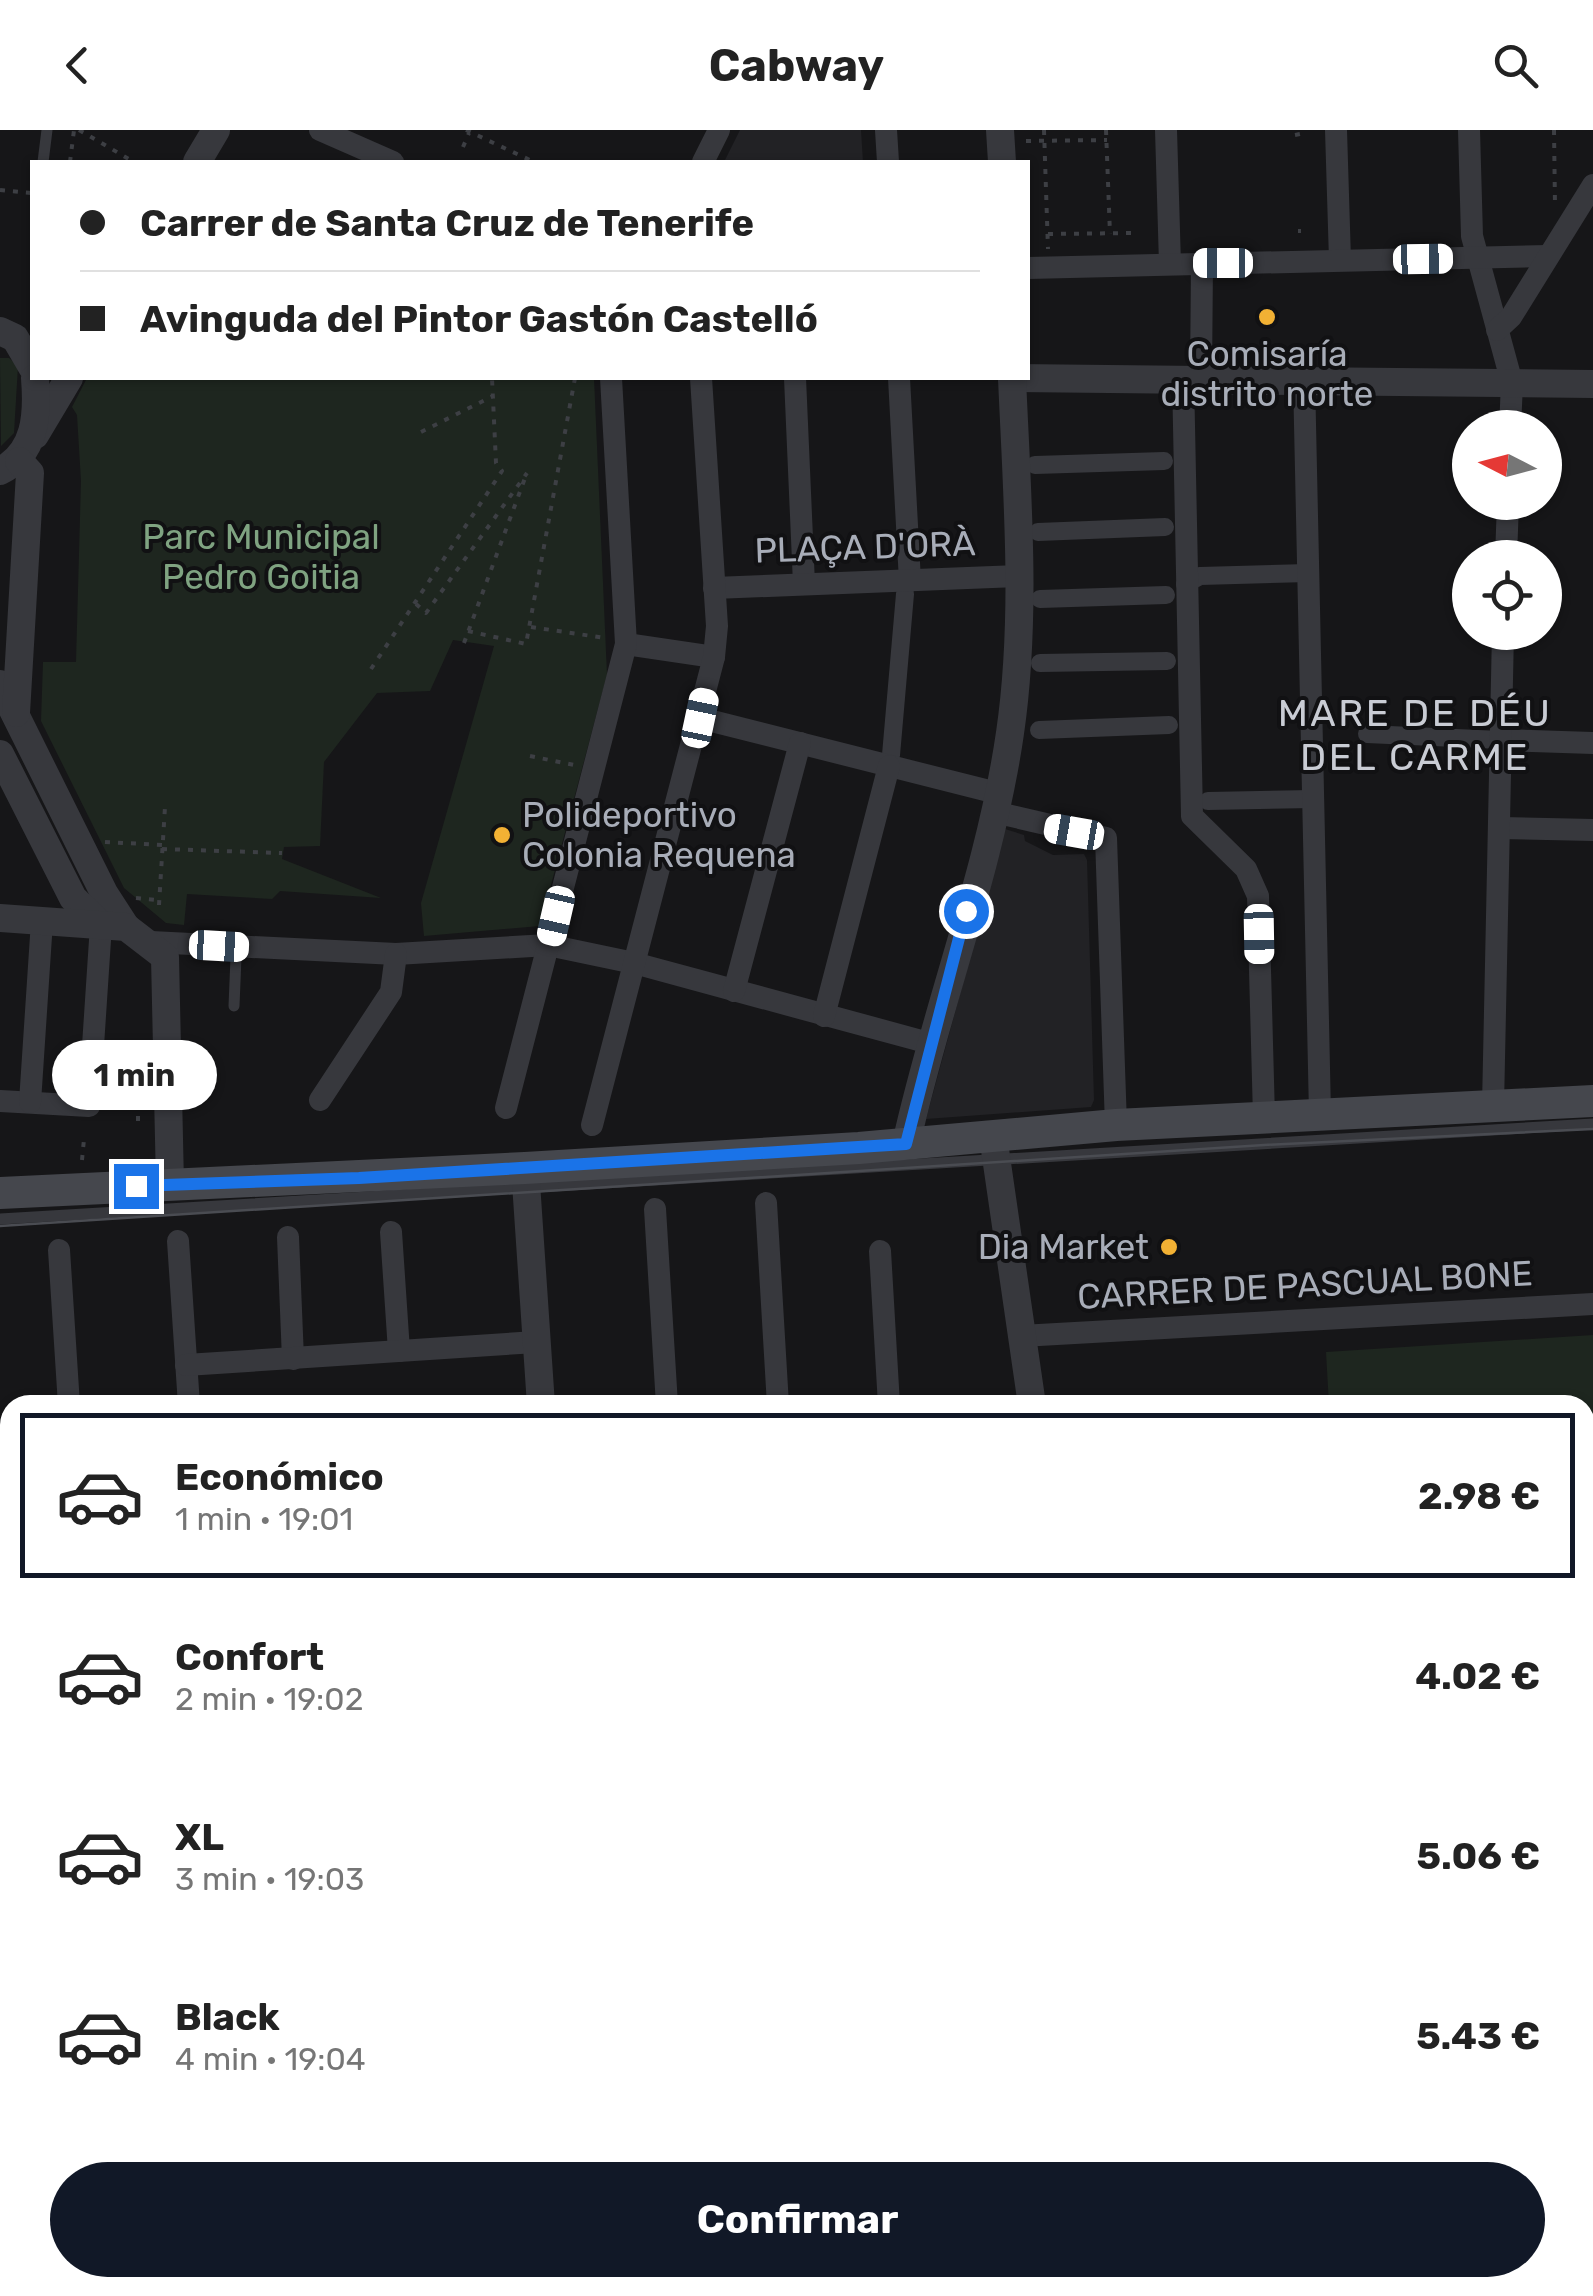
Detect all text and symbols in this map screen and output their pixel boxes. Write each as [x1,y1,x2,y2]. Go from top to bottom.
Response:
icon: back [50,38,105,93]
icon: search [1488,38,1543,93]
text: Cabway [709,39,884,92]
text: Carrer de Santa Cruz de Tenerife [140,200,754,246]
car [1393,243,1453,275]
car [1193,248,1253,278]
text: Avinguda del Pintor Gastón Castelló [140,296,818,342]
marker: Comisaría distrito norte [1256,306,1278,328]
place label: Comisaría distrito norte [1161,333,1373,415]
north arrow [1452,410,1562,520]
map controls [1452,410,1562,650]
park label: Parc Municipal Pedro Goitia [142,516,380,598]
street label: PLAÇA D'ORÀ [754,522,976,572]
button: locate [1452,540,1562,650]
car [679,686,721,750]
district label: MARE DE DÉU DEL CARME [1278,690,1552,780]
place label: Polideportivo Colonia Requena [522,794,796,876]
car [1042,812,1106,852]
marker: Polideportivo Colonia Requena [491,824,513,846]
car [535,883,577,949]
route start [944,889,989,934]
car [1243,904,1275,964]
car [188,929,250,963]
callout: 1 min [54,1041,218,1111]
text: 1 min [94,1056,175,1094]
route end [114,1164,159,1209]
place label: Dia Market [978,1226,1149,1268]
marker: Dia Market [1158,1236,1180,1258]
street label: CARRER DE PASCUAL BONE [1076,1252,1534,1318]
icon: car [55,1451,145,1541]
text: Económico [175,1454,384,1500]
text: 2.98 € [1418,1473,1540,1519]
text: 1 min · 19:01 [175,1500,353,1538]
icon: car [55,1631,145,1721]
text: Confort [175,1634,324,1680]
text: 4.02 € [1415,1653,1540,1699]
text: 2 min · 19:02 [175,1680,363,1718]
icon: car [55,1811,145,1901]
text: XL [175,1814,224,1860]
text: 5.06 € [1417,1833,1540,1879]
text: 3 min · 19:03 [175,1860,364,1898]
icon: car [55,1991,145,2081]
text: Black [175,1994,280,2040]
text: 5.43 € [1416,2013,1540,2059]
text: 4 min · 19:04 [175,2040,366,2078]
button: Confirmar [50,2162,1545,2277]

